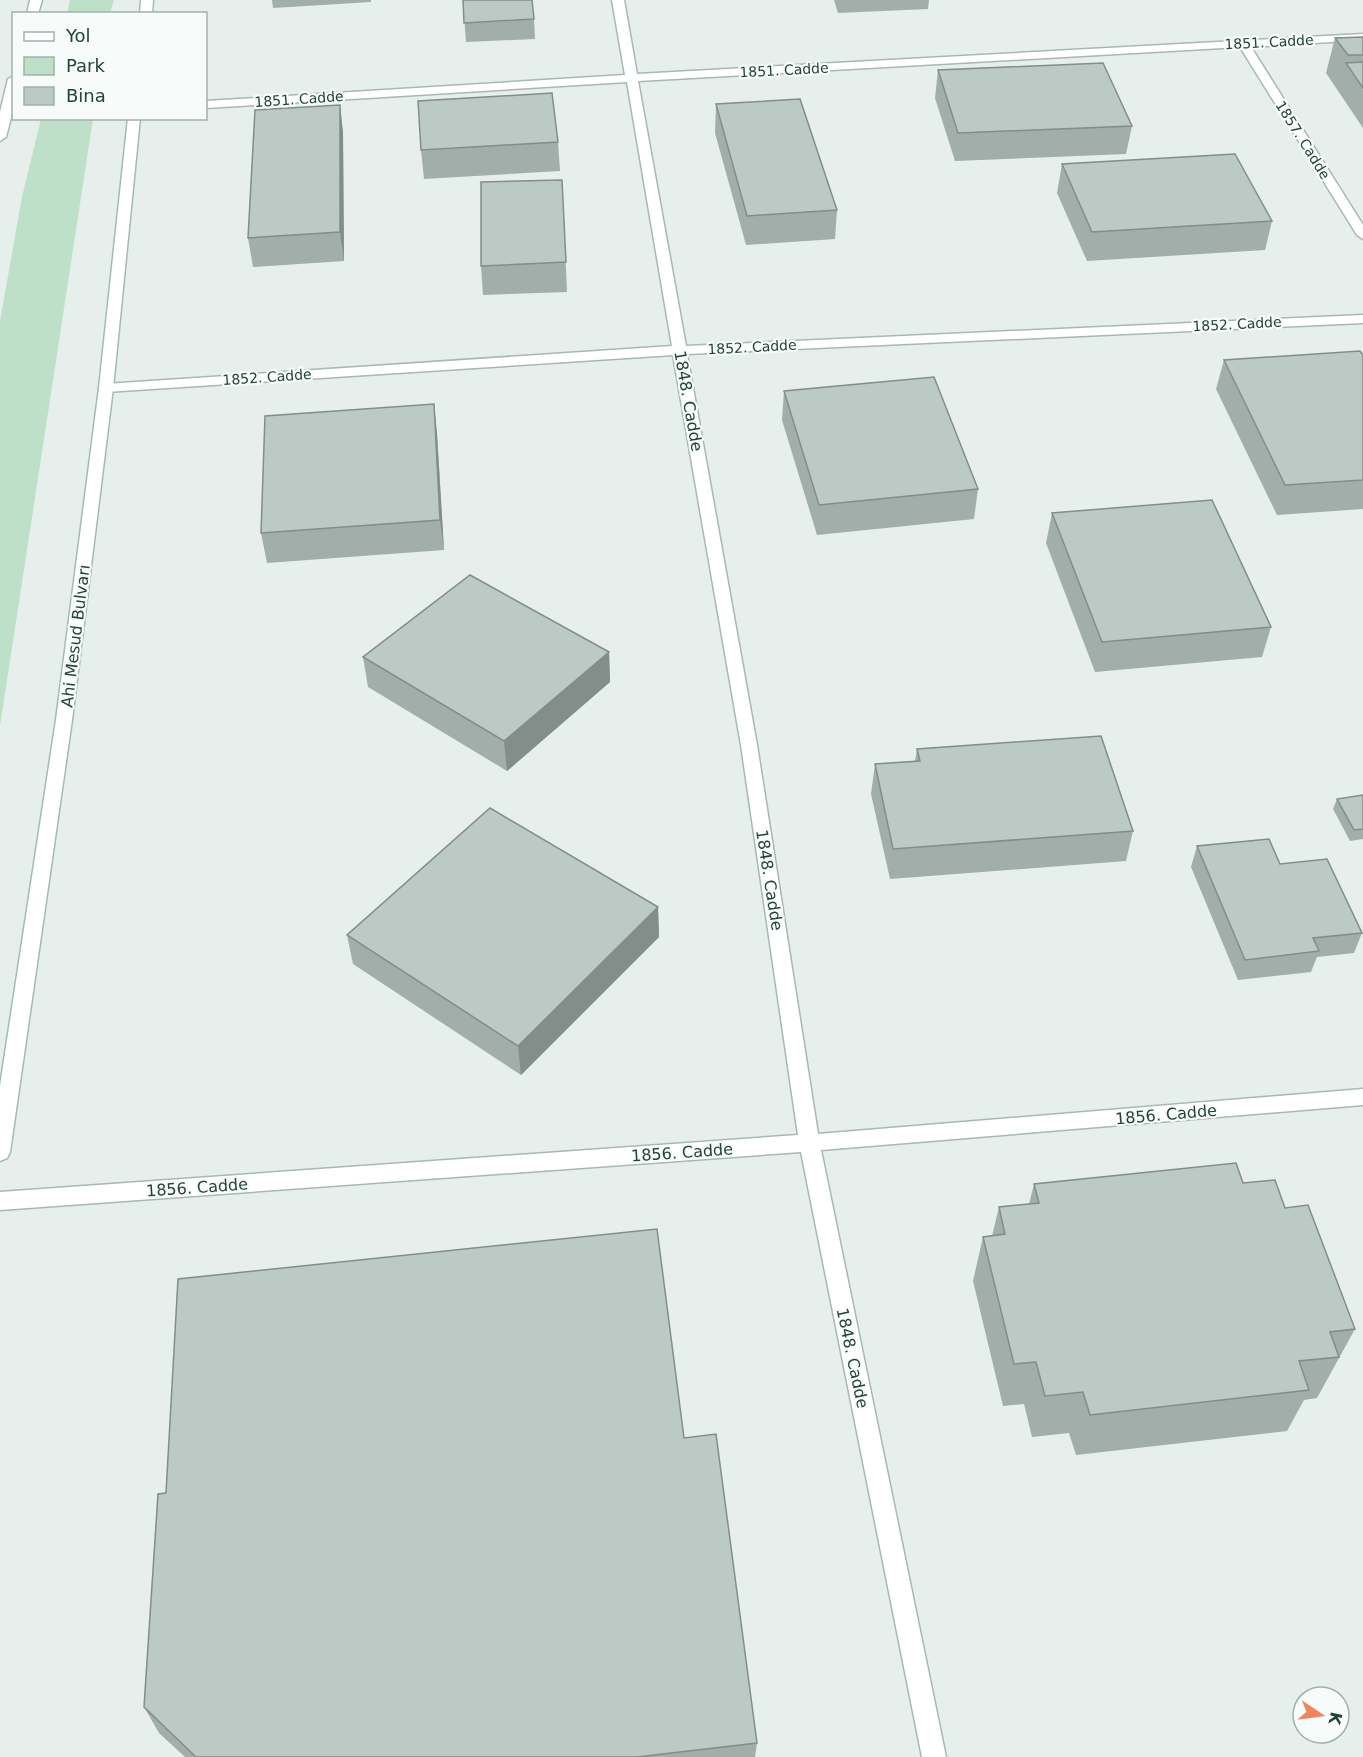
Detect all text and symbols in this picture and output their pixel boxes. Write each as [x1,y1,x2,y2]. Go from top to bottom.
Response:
legend [12,12,207,120]
text: Yol [65,25,91,46]
street label: 1851. Cadde [1224,32,1314,52]
text: Park [66,55,105,76]
street label: 1851. Cadde [739,60,829,80]
text: Bina [66,85,106,106]
street label: 1851. Cadde [254,88,344,110]
street label: 1857. Cadde [1273,98,1333,182]
street label: 1852. Cadde [1192,314,1282,334]
street label: 1852. Cadde [707,337,797,357]
street label: 1848. Cadde [670,349,707,453]
street label: 1852. Cadde [222,366,312,388]
street label: Ahi Mesud Bulvarı [57,564,94,709]
street label: 1848. Cadde [752,828,787,932]
street label: 1856. Cadde [1114,1101,1218,1128]
street label: 1856. Cadde [630,1139,734,1166]
street label: 1856. Cadde [145,1174,249,1201]
street label: 1848. Cadde [833,1306,872,1410]
north arrow [1291,1685,1351,1745]
text: K [1324,1710,1346,1727]

